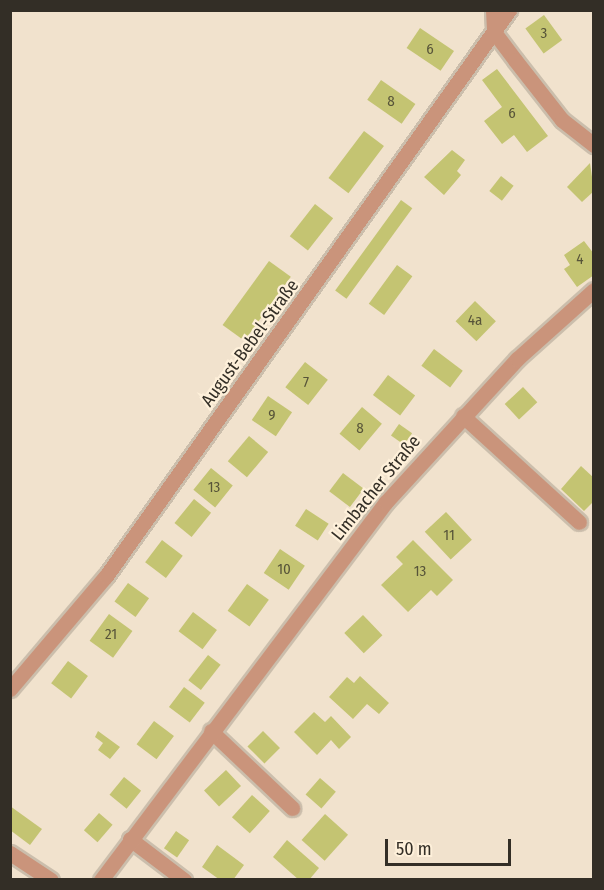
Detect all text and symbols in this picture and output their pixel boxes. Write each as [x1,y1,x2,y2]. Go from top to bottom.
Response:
house number: 3 [541,25,547,43]
house number: 6 [426,41,434,59]
house number: 8 [387,93,395,111]
house number: 6 [508,105,516,123]
house number: 4 [576,251,584,269]
street label: August-Bebel-Straße [197,275,303,411]
house number: 4a [468,312,482,330]
house number: 7 [303,374,309,392]
house number: 9 [268,407,276,425]
house number: 8 [356,420,364,438]
street label: Limbacher Straße [327,431,425,545]
house number: 13 [208,479,220,497]
house number: 11 [443,527,455,545]
house number: 10 [277,561,291,579]
house number: 13 [414,563,426,581]
house number: 21 [105,626,117,644]
scale bar [388,827,514,865]
text: 50 m [396,838,432,860]

